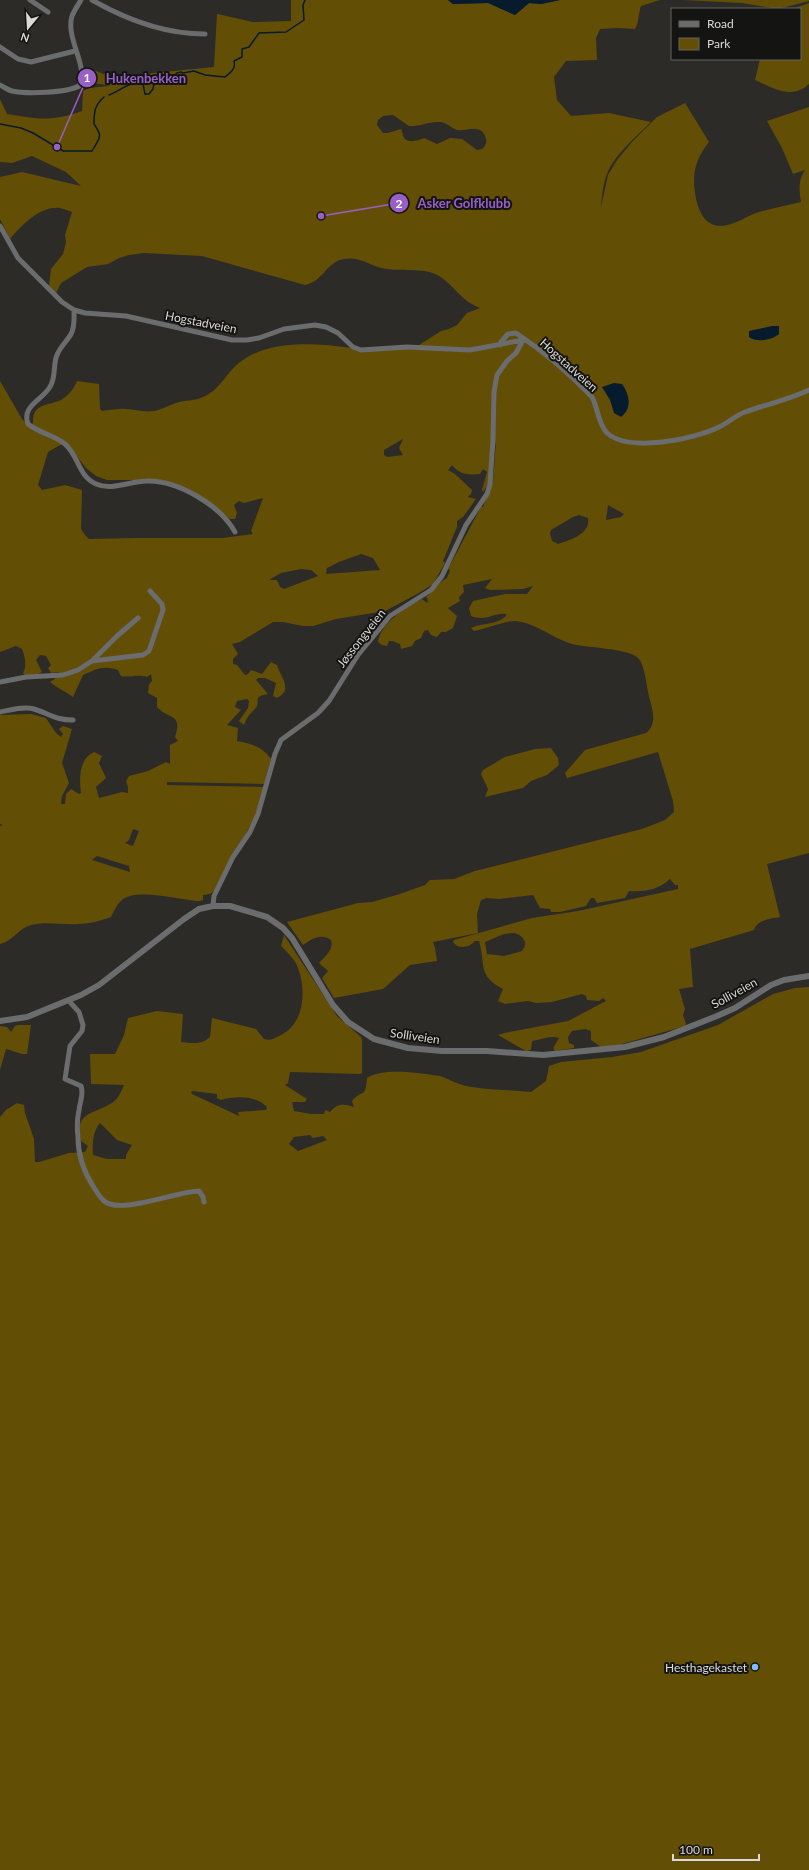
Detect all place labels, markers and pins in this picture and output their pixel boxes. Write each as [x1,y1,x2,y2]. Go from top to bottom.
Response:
callout: Hukenbekken [77,66,194,91]
callout: Asker Golfklubb [389,191,518,216]
place label: Hesthagekastet [665,1660,748,1675]
marker: Hesthagekastet [750,1662,760,1672]

